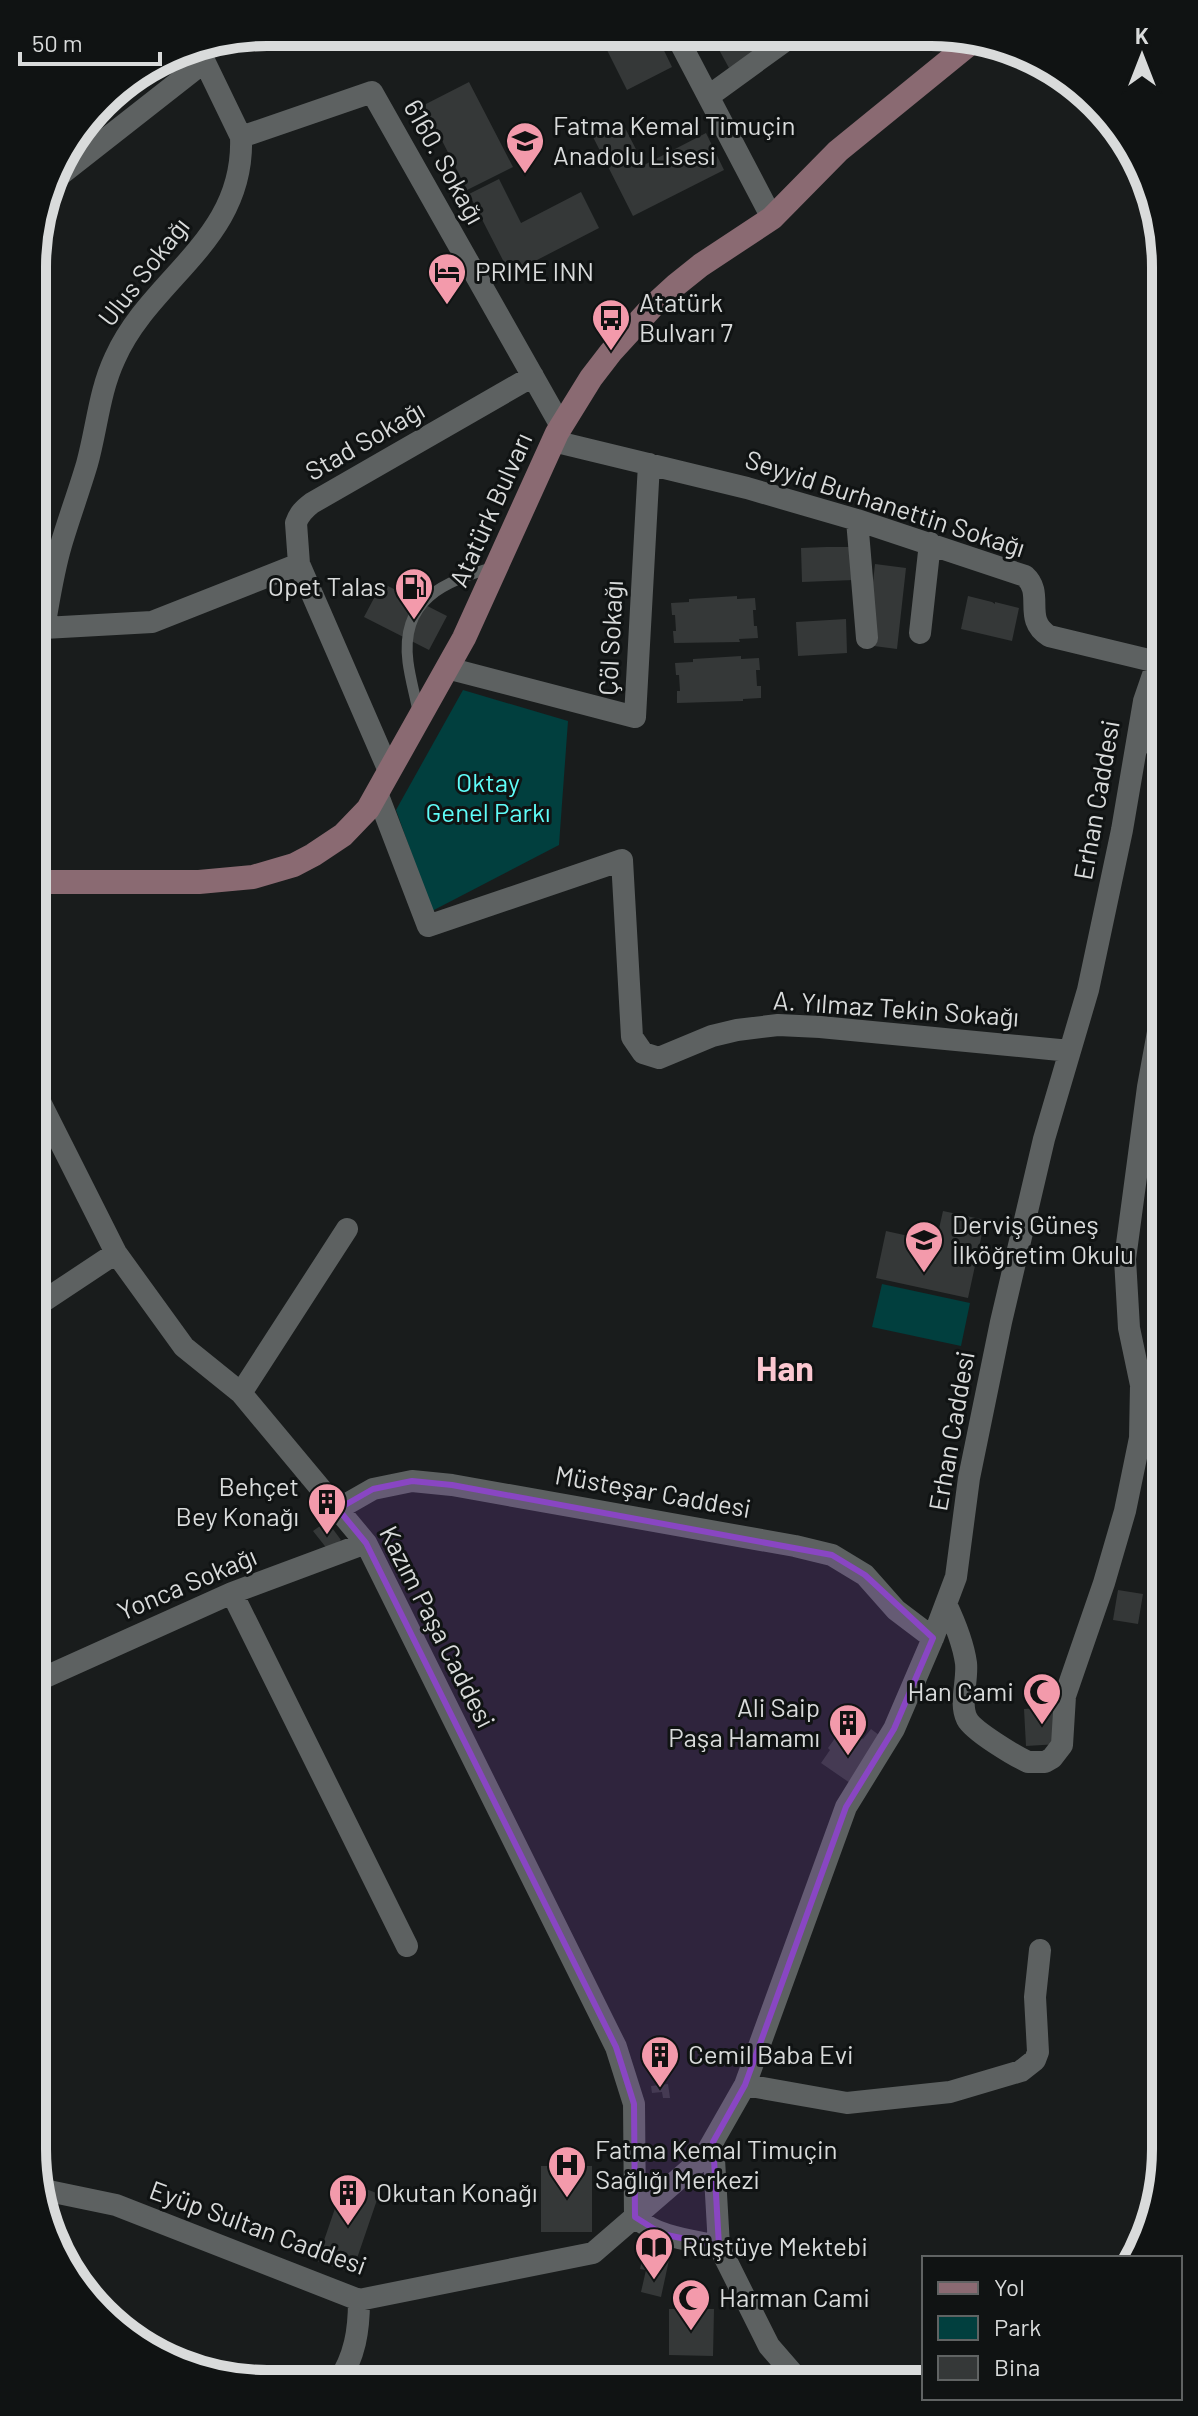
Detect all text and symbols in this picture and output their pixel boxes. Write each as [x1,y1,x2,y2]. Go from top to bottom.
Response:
scale bar [20,16,160,66]
north arrow [1102,16,1182,96]
text: K [1135,22,1149,48]
text: 50 m [32,28,83,57]
street label: 6160. Sokağı [398,94,492,229]
place label: Fatma Kemal Timuçin Anadolu Lisesi [553,109,796,170]
school or university icon: Fatma Kemal Timuçin Anadolu Lisesi [504,120,546,175]
street label: Ulus Sokağı [91,211,195,332]
hotel icon: PRIME INN [426,251,468,306]
place label: PRIME INN [475,255,594,286]
place label: Atatürk Bulvarı 7 [639,286,733,347]
bus stop icon: Atatürk Bulvarı 7 [590,297,632,352]
street label: Stad Sokağı [299,393,429,486]
street label: Atatürk Bulvarı [442,428,537,591]
street label: Seyyid Burhanettin Sokağı [742,443,1029,563]
fuel station icon: Opet Talas [393,566,435,621]
place label: Opet Talas [268,570,386,601]
street label: Çöl Sokağı [591,579,628,697]
street label: Erhan Caddesi [1066,717,1125,882]
park label: Oktay Genel Parkı [425,766,551,827]
street label: A. Yılmaz Tekin Sokağı [772,983,1020,1032]
place label: Derviş Güneş İlköğretim Okulu [952,1208,1134,1269]
school or university icon: Derviş Güneş İlköğretim Okulu [903,1219,945,1274]
district label: Han [756,1347,814,1388]
street label: Erhan Caddesi [921,1348,980,1513]
street label: Müsteşar Caddesi [553,1458,754,1523]
place label: Behçet Bey Konağı [176,1470,299,1531]
building icon: Behçet Bey Konağı [306,1481,348,1536]
street label: Kazım Paşa Caddesi [374,1520,503,1733]
street label: Yonca Sokağı [112,1539,261,1626]
mosque icon: Han Cami [1021,1671,1063,1726]
place label: Han Cami [907,1675,1014,1706]
place label: Ali Saip Paşa Hamamı [668,1691,820,1752]
building icon: Ali Saip Paşa Hamamı [827,1702,869,1757]
building icon: Cemil Baba Evi [639,2034,681,2089]
place label: Cemil Baba Evi [688,2038,854,2069]
place label: Fatma Kemal Timuçin Sağlığı Merkezi [595,2133,838,2194]
hospital icon: Fatma Kemal Timuçin Sağlığı Merkezi [546,2144,588,2199]
building icon: Okutan Konağı [327,2172,369,2227]
street label: Eyüp Sultan Caddesi [146,2173,371,2280]
place label: Okutan Konağı [376,2176,538,2207]
library icon: Rüştüye Mektebi [633,2226,675,2281]
place label: Rüştüye Mektebi [682,2230,868,2261]
legend [922,2256,1182,2400]
text: Yol [994,2272,1025,2301]
mosque icon: Harman Cami [670,2277,712,2332]
place label: Harman Cami [719,2281,870,2312]
text: Park [994,2312,1041,2341]
text: Bina [994,2352,1040,2381]

